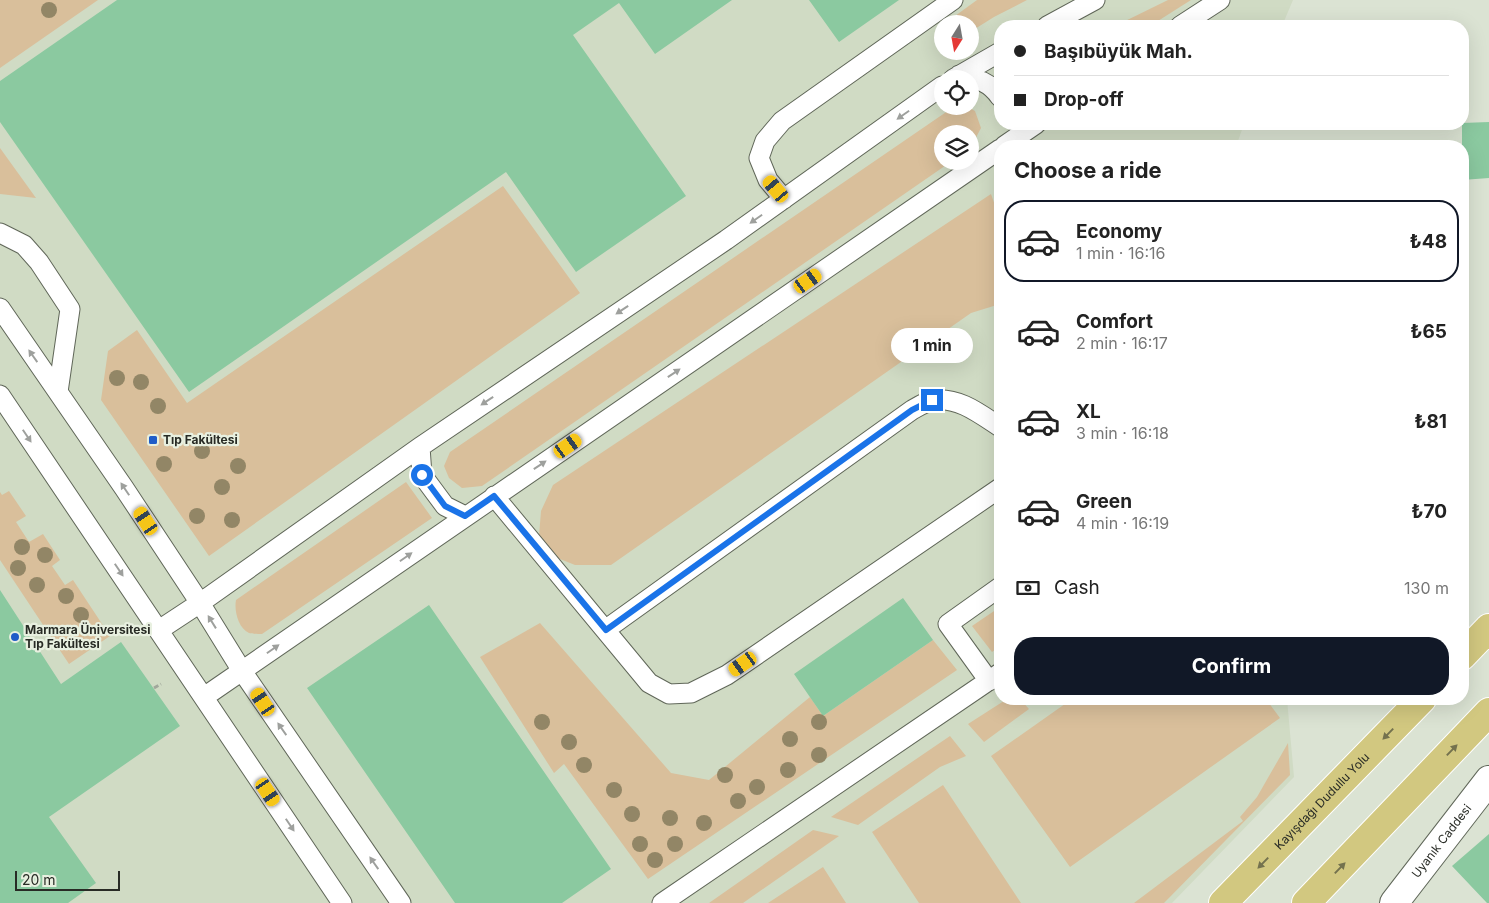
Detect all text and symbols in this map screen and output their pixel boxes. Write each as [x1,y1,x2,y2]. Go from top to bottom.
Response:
north arrow [934,15,979,60]
map controls [934,15,979,170]
text: Başıbüyük Mah. [1044,40,1193,63]
button: locate [934,70,979,115]
text: Drop-off [1044,88,1124,111]
one-way arrow [897,109,910,120]
button: layers [934,125,979,170]
text: Choose a ride [1014,157,1162,183]
car [760,173,791,205]
one-way arrow [749,214,763,224]
icon: car [1016,219,1061,264]
text: Economy [1076,220,1162,243]
text: ₺48 [1410,230,1447,253]
text: 1 min · 16:16 [1076,243,1165,263]
car [791,266,824,296]
one-way arrow [615,306,629,315]
icon: car [1016,309,1061,354]
text: Comfort [1076,310,1153,333]
text: ₺65 [1410,320,1447,343]
callout: 1 min [891,328,973,362]
text: 2 min · 16:17 [1076,333,1168,353]
text: 1 min [912,335,952,355]
one-way arrow [28,349,38,362]
one-way arrow [667,368,681,378]
route end [921,389,943,411]
one-way arrow [480,397,494,406]
icon: car [1016,399,1061,444]
text: XL [1076,400,1101,423]
text: ₺81 [1414,410,1447,433]
text: 3 min · 16:18 [1076,423,1169,443]
one-way arrow [22,429,32,443]
car [551,431,584,461]
place label: Tıp Fakültesi [163,432,238,447]
marker: Tıp Fakültesi [147,434,159,446]
one-way arrow [533,460,547,470]
route start [411,464,433,486]
one-way arrow [120,483,130,496]
icon: car [1016,489,1061,534]
text: Green [1076,490,1132,513]
text: ₺70 [1411,500,1447,523]
car [131,504,160,538]
text: 4 min · 16:19 [1076,513,1169,533]
one-way arrow [400,552,413,562]
one-way arrow [114,564,124,577]
icon: cash [1014,574,1042,602]
text: Cash [1054,576,1100,599]
text: 130 m [1404,578,1449,598]
one-way arrow [207,616,216,629]
place label: Marmara Üniversitesi Tıp Fakültesi [25,622,150,651]
marker: Marmara Üniversitesi Tıp Fakültesi [9,631,21,643]
button: Confirm [1014,637,1449,695]
one-way arrow [266,644,280,654]
car [726,649,759,679]
car [248,685,277,719]
one-way arrow [277,722,287,736]
one-way arrow [1382,727,1394,739]
one-way arrow [1446,745,1458,757]
street label: Kayışdağı Dudullu Yolu [1271,749,1372,853]
car [253,775,282,809]
street label: Uyanık Caddesi [1408,801,1474,881]
one-way arrow [285,818,294,831]
one-way arrow [369,856,379,870]
one-way arrow [1257,857,1269,869]
one-way arrow [1334,862,1346,874]
scale bar [15,868,120,891]
text: 20 m [22,871,56,888]

